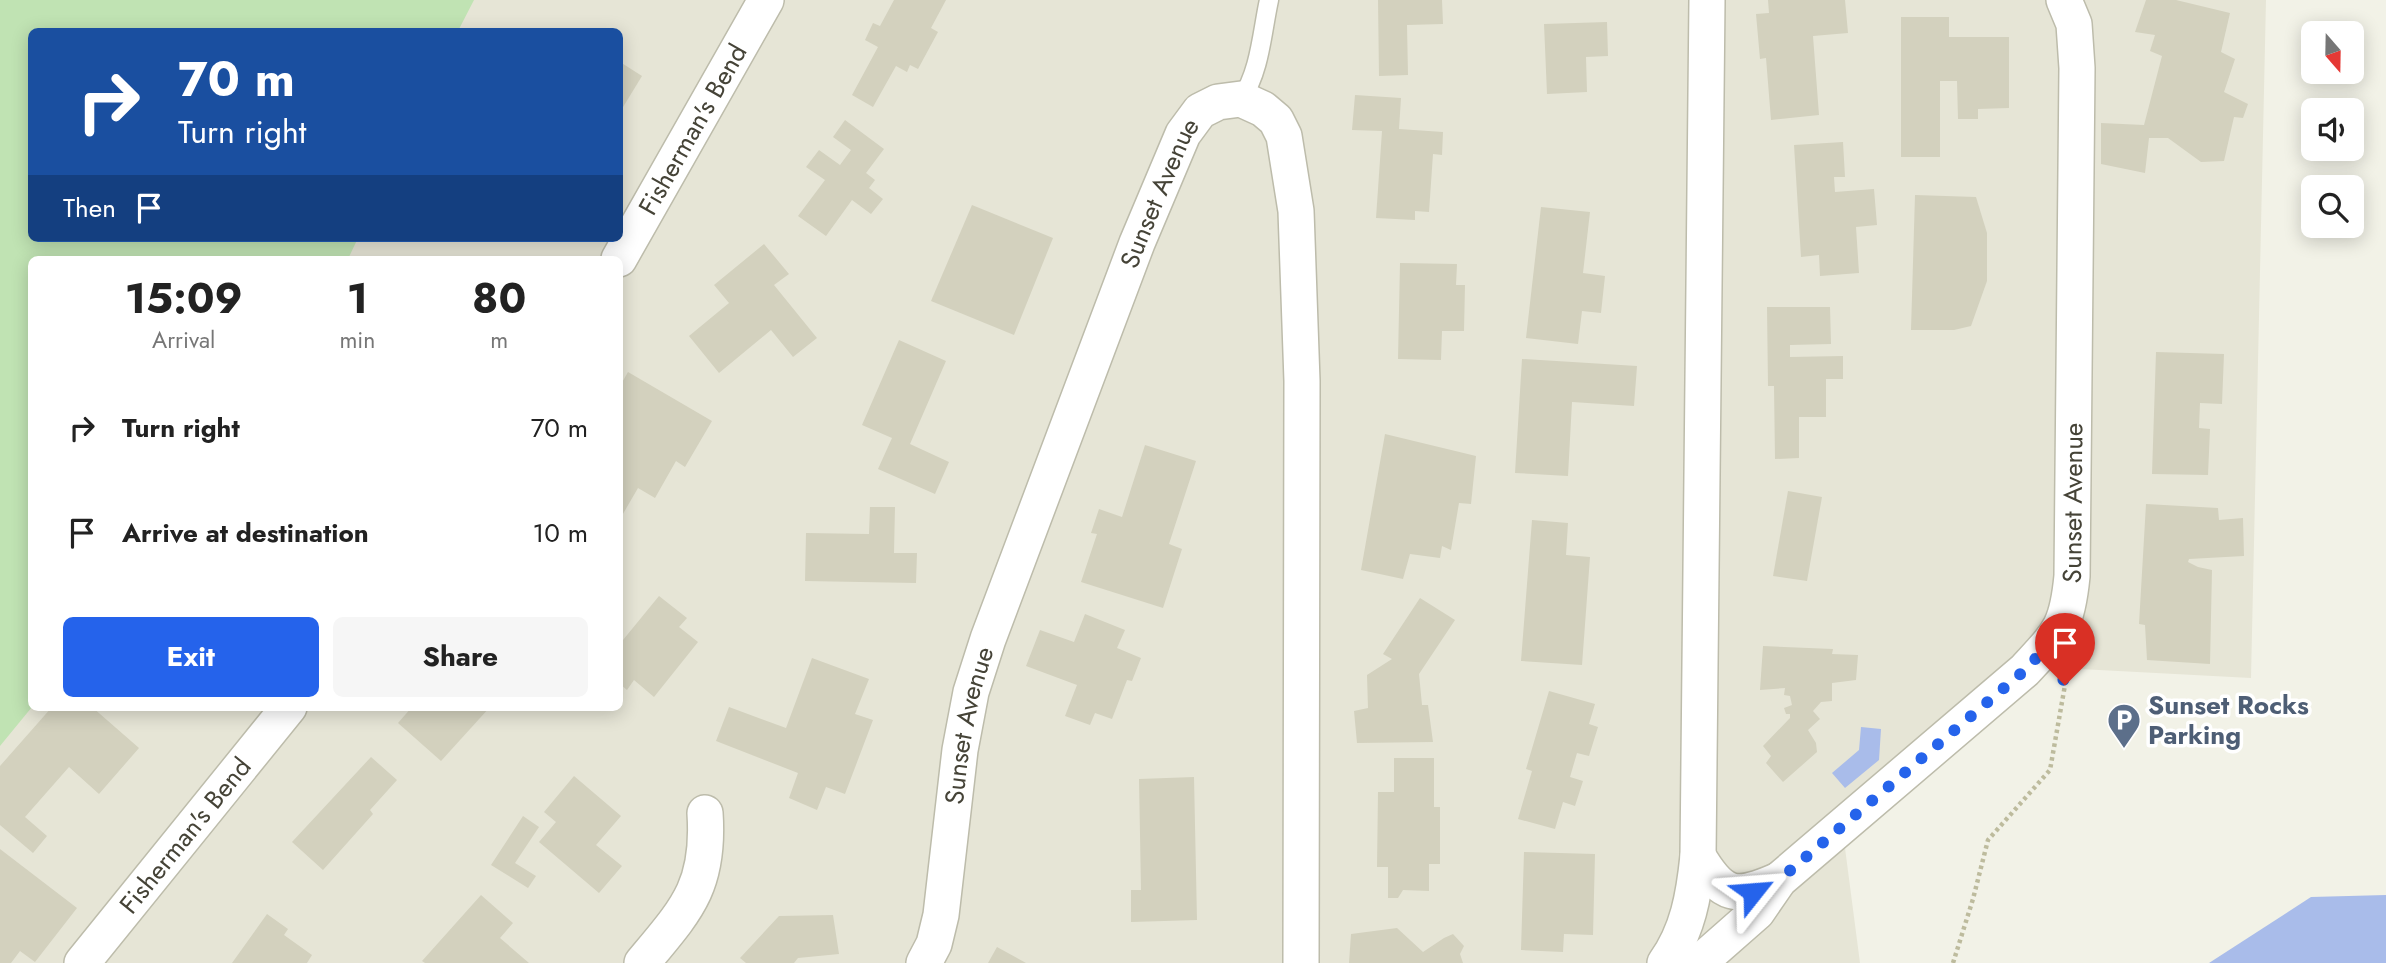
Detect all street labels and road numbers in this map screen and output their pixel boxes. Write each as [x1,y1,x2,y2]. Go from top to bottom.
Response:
street label: Fisherman's Bend [629,37,756,222]
street label: Sunset Avenue [1110,109,1208,274]
street label: Sunset Avenue [2052,422,2093,585]
street label: Sunset Avenue [935,642,1003,806]
street label: Fisherman's Bend [110,749,260,922]

